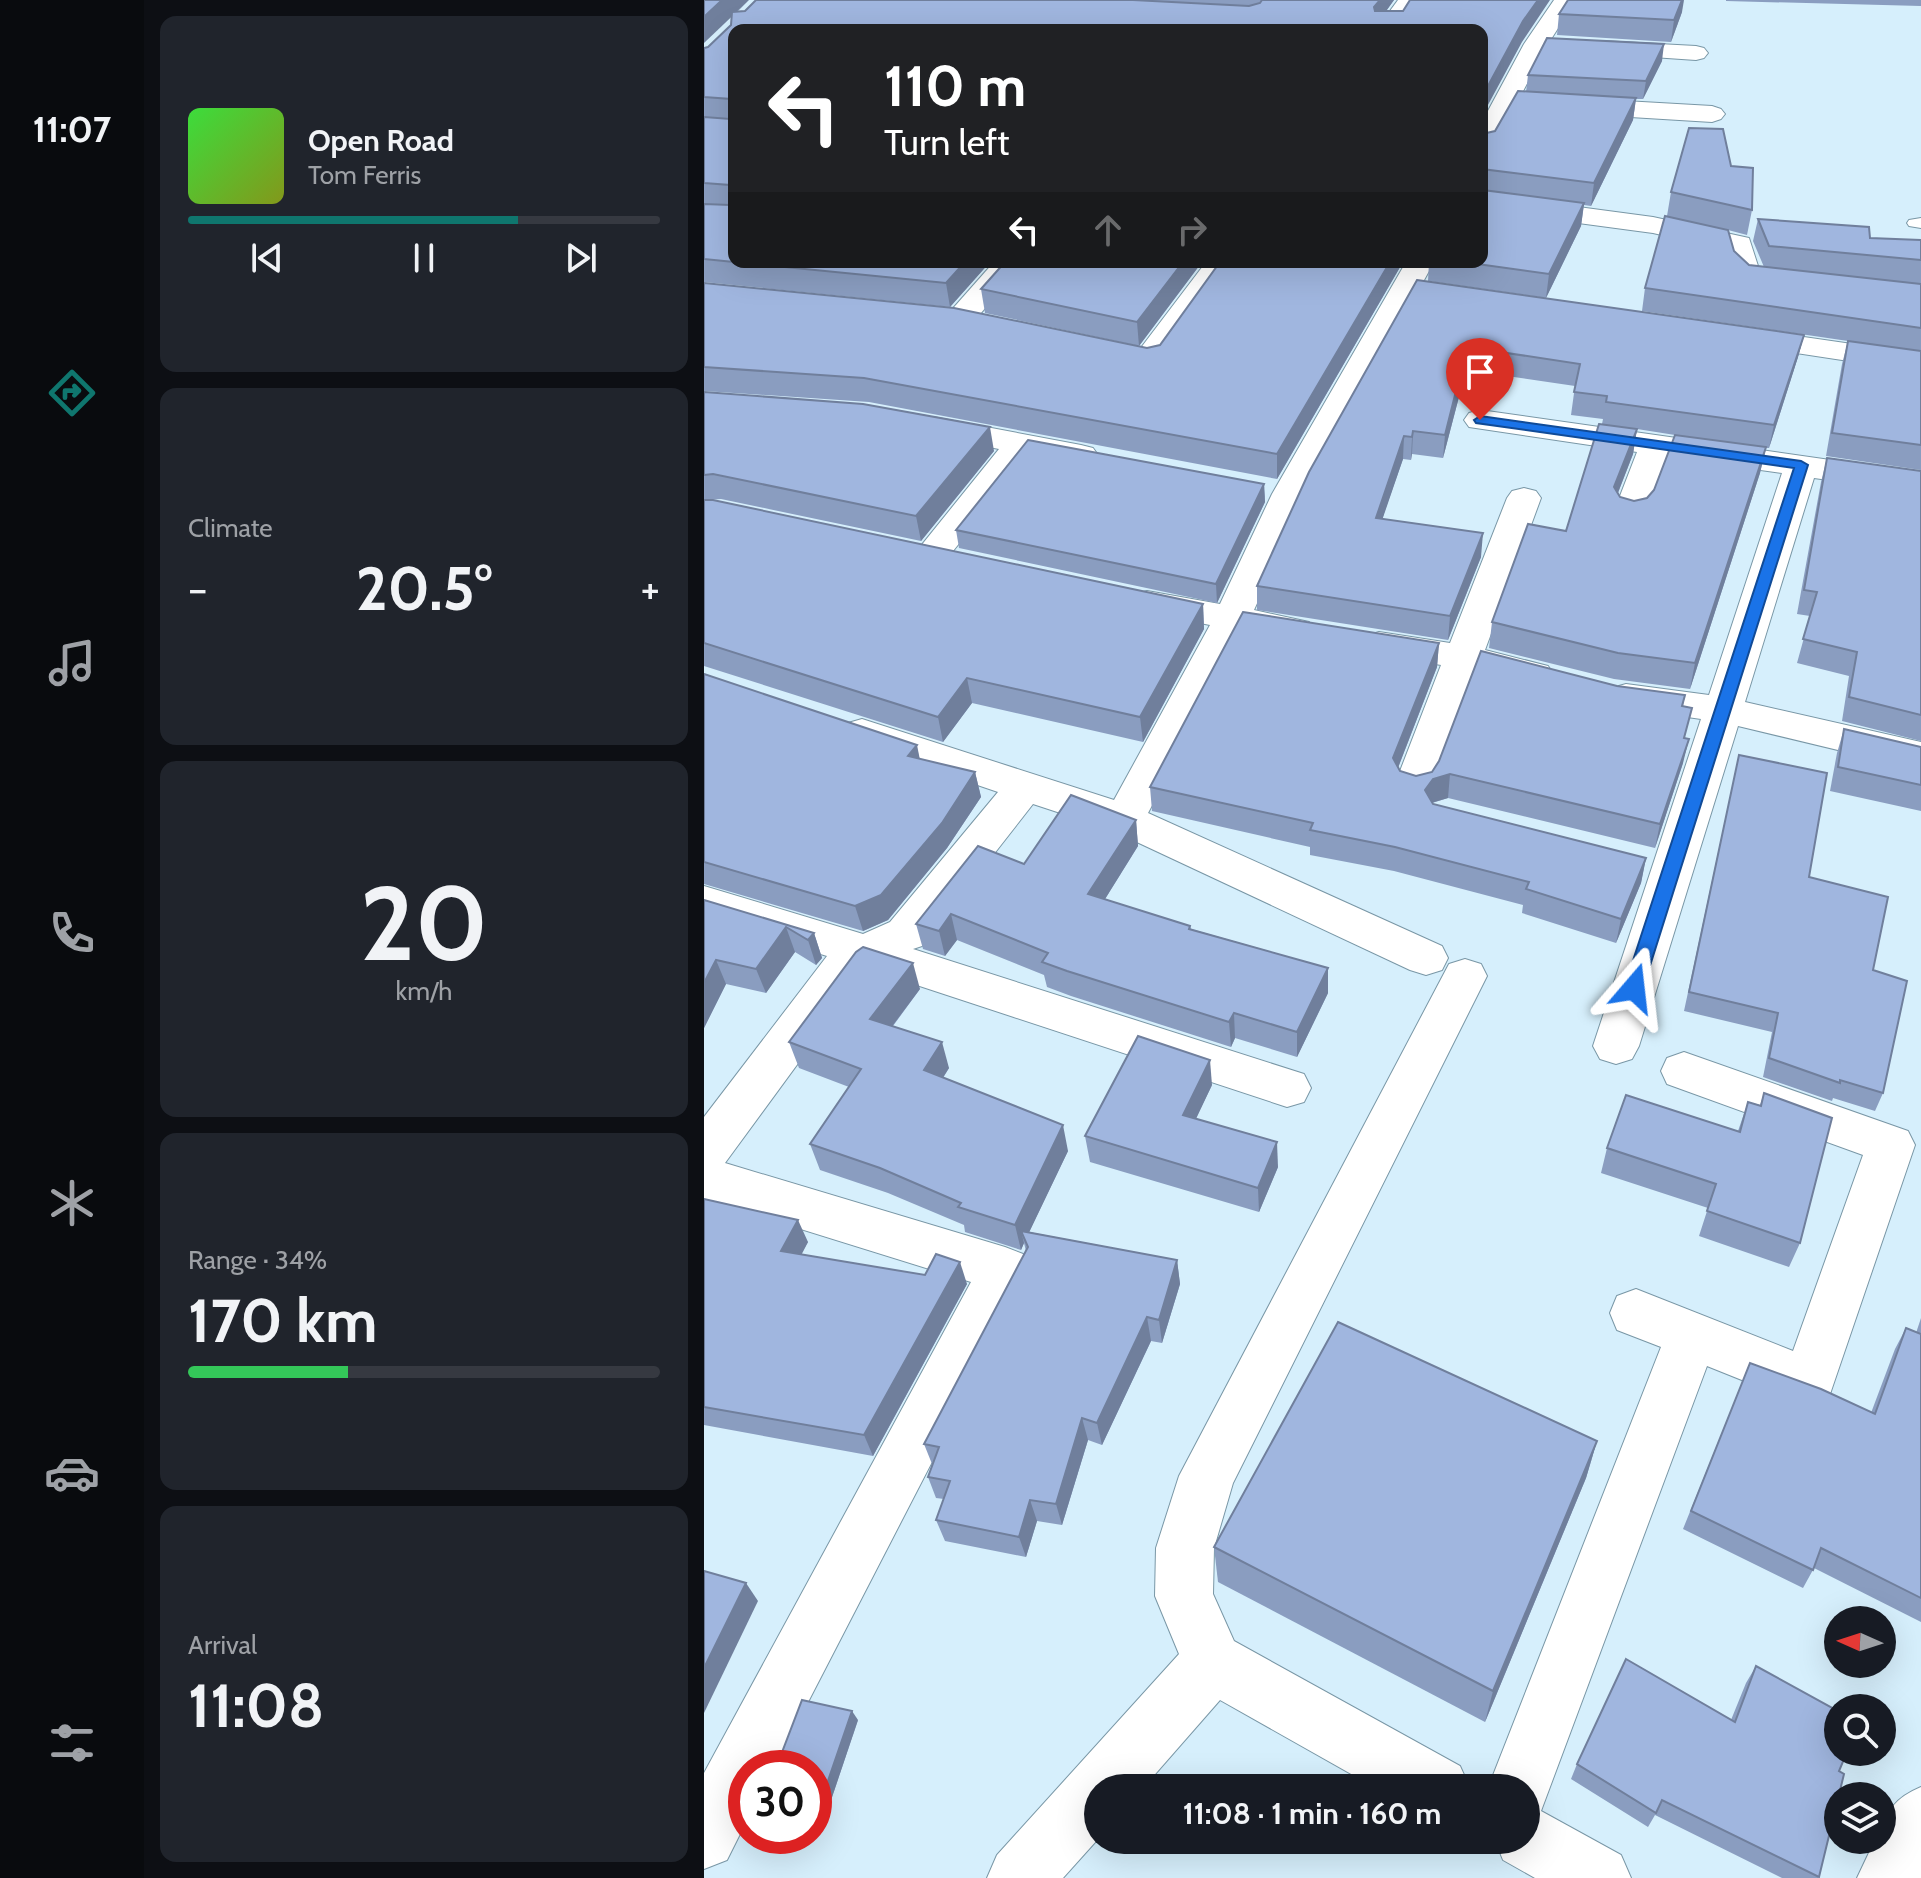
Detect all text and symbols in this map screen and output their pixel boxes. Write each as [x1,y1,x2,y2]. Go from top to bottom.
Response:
text: 110 m [884,52,1026,120]
icon: left [752,56,856,160]
text: 11:07 [33,107,111,151]
text: Turn left [884,120,1009,164]
text: Open Road [308,122,454,159]
text: Tom Ferris [308,159,421,191]
icon: left [1002,208,1046,252]
icon: ahead [1086,208,1130,252]
icon: right [1170,208,1214,252]
icon: previous [245,236,289,280]
icon: pause [402,236,446,280]
icon: next [559,236,603,280]
pin [1446,338,1514,420]
icon: arrive [1458,350,1502,394]
icon: directions [44,365,100,421]
text: Climate [188,512,273,544]
text: 20.5° [356,552,492,625]
text: − [188,562,207,615]
text: + [641,562,660,615]
icon: music [44,635,100,691]
text: 20 [360,860,488,986]
icon: phone [44,905,100,961]
position arrow [1592,946,1676,1030]
text: km/h [396,975,452,1007]
icon: climate [44,1175,100,1231]
text: Range · 34% [188,1244,327,1276]
text: 170 km [188,1284,377,1357]
icon: car [44,1445,100,1501]
north arrow [1824,1606,1896,1678]
map controls [1824,1606,1896,1854]
text: Arrival [188,1629,257,1661]
text: 11:08 [188,1669,324,1742]
button: search [1824,1694,1896,1766]
icon: filters [44,1715,100,1771]
speed limit sign: 30 [728,1750,832,1854]
button: layers [1824,1782,1896,1854]
text: 11:08 · 1 min · 160 m [1183,1795,1441,1832]

